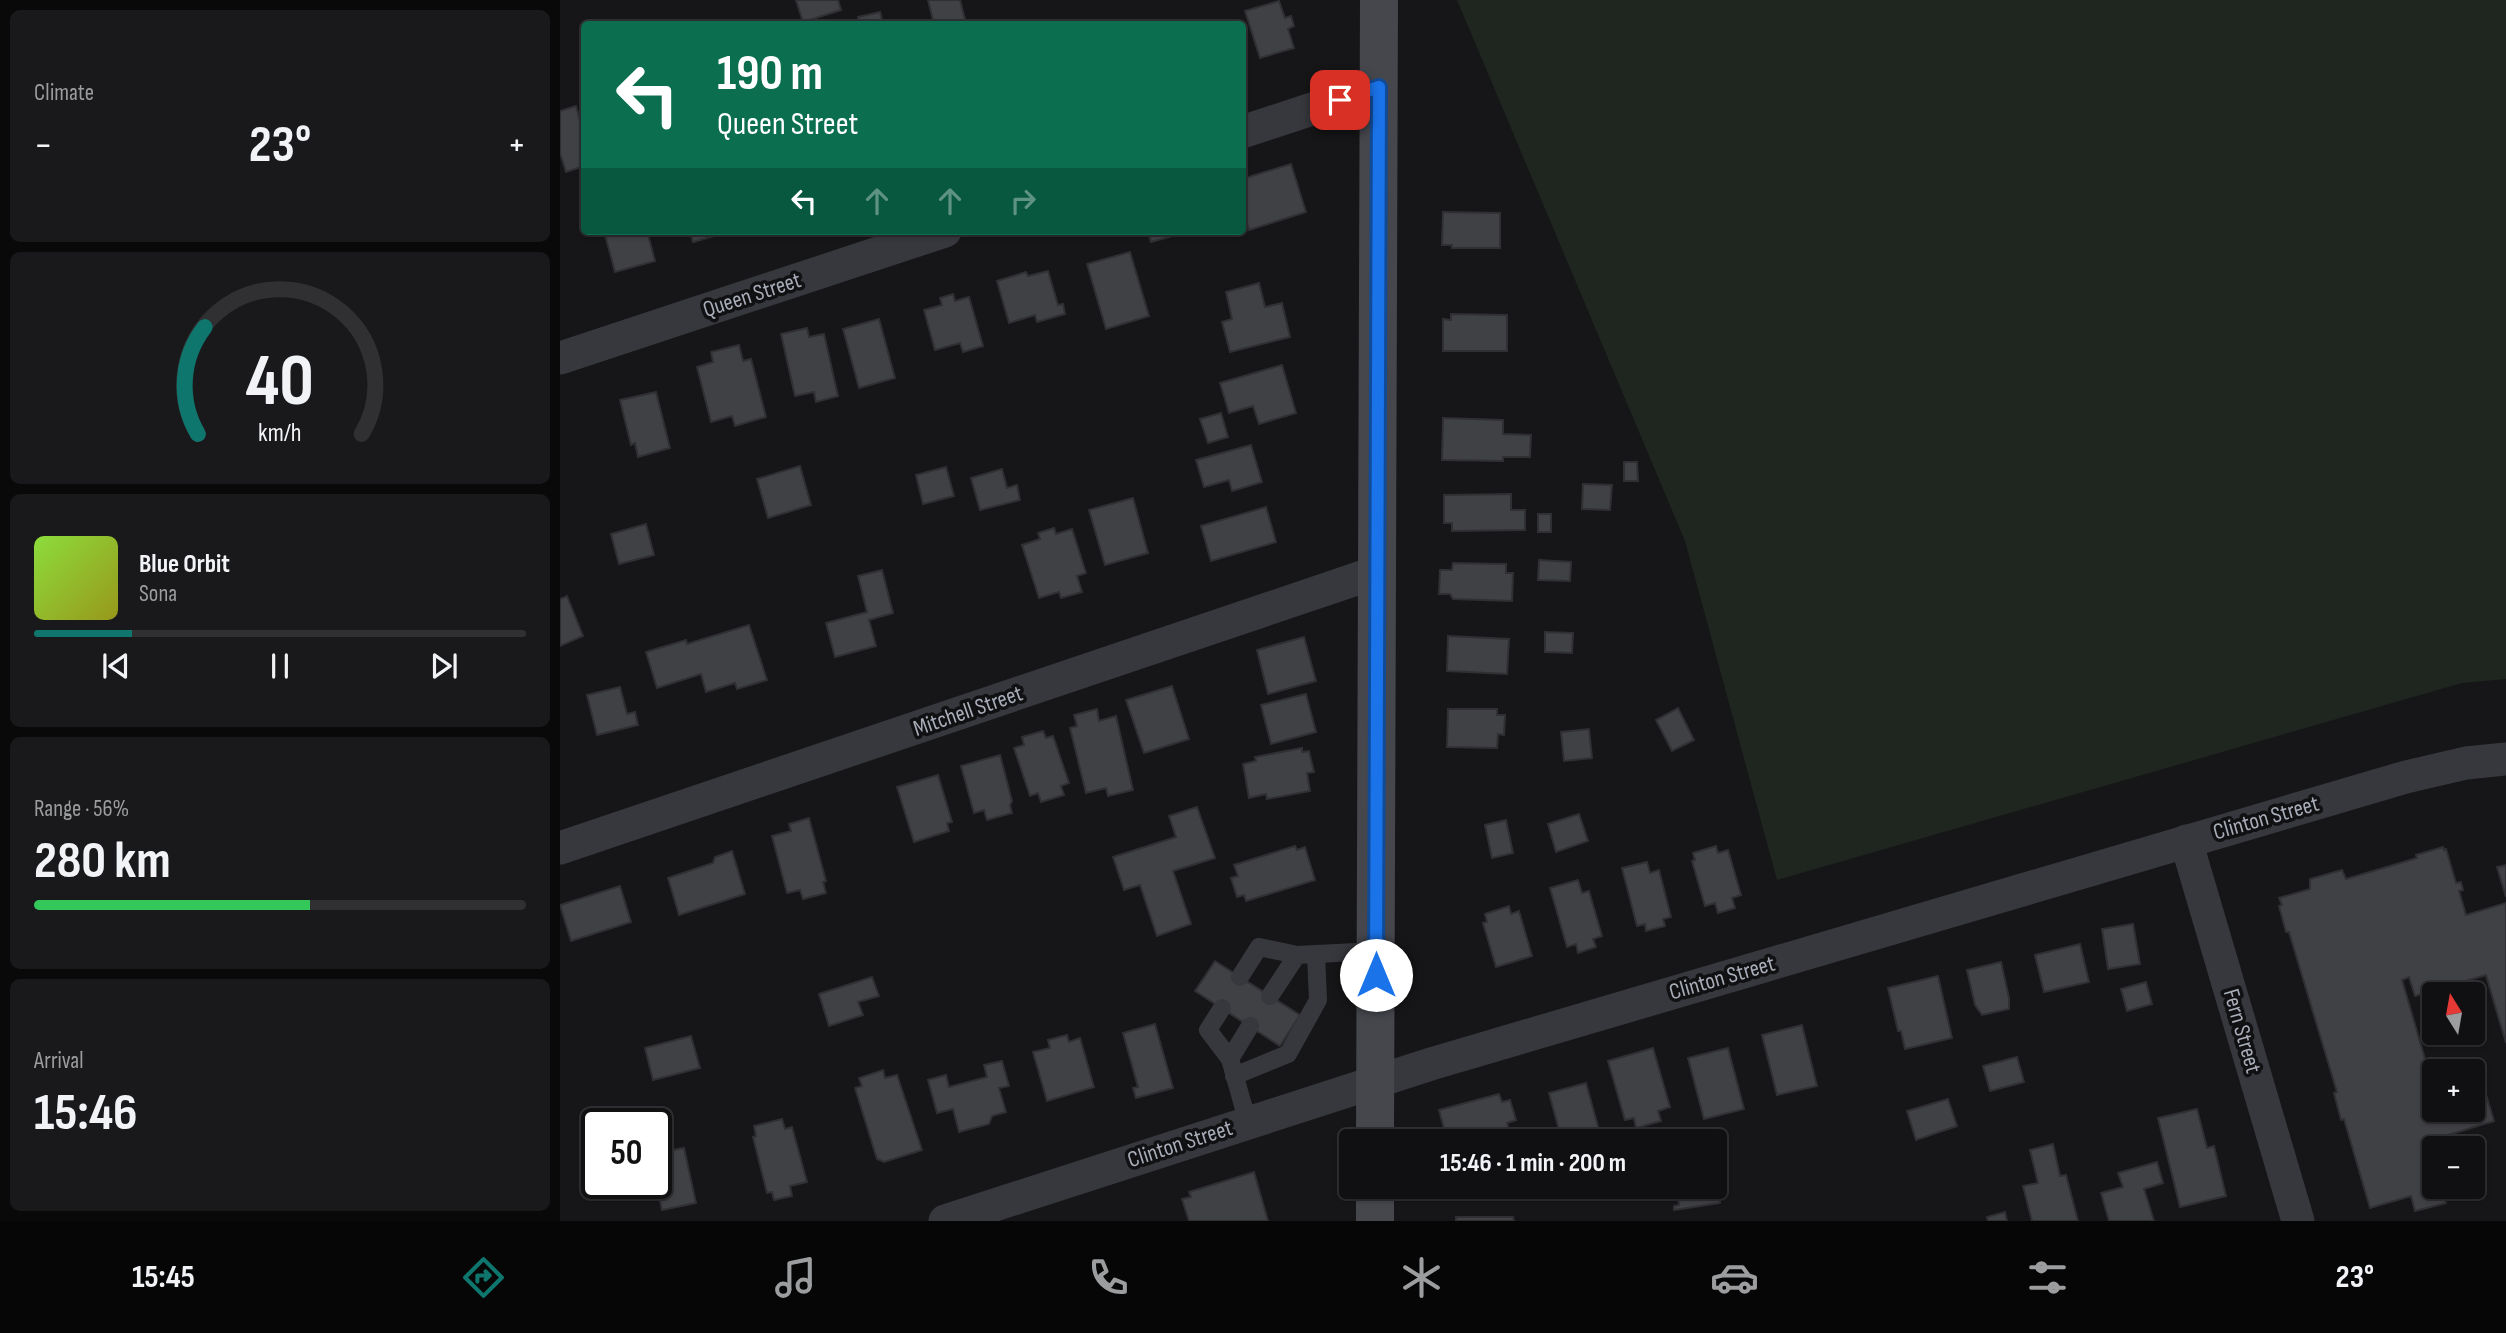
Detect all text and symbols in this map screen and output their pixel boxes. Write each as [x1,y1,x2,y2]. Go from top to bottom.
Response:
text: 190 m [717,45,823,104]
icon: left [602,49,693,140]
pin [1310,70,1370,130]
text: Climate [34,79,94,107]
icon: arrive [1321,81,1359,119]
text: Queen Street [717,105,858,144]
text: 23° [249,114,311,177]
text: − [34,123,53,168]
text: + [507,123,526,168]
icon: left [785,182,823,220]
icon: ahead [858,182,896,220]
icon: ahead [931,182,969,220]
icon: right [1004,182,1042,220]
street label: Queen Street [699,266,805,324]
text: 40 [246,339,314,427]
text: km/h [258,418,302,449]
text: Blue Orbit [139,549,230,580]
text: Sona [139,580,177,608]
icon: previous [97,647,135,685]
icon: pause [261,647,299,685]
icon: next [425,647,463,685]
street label: Mitchell Street [910,679,1026,743]
street label: Clinton Street [2210,790,2322,846]
text: Range · 56% [34,795,129,823]
text: 280 km [34,830,171,893]
position arrow [1339,938,1413,1012]
street label: Clinton Street [1666,950,1778,1006]
north arrow [2422,982,2485,1045]
map controls [2422,982,2485,1199]
street label: Fern Street [2217,986,2267,1076]
text: Arrival [34,1047,83,1075]
button: + [2422,1059,2485,1122]
text: 15:46 [34,1082,138,1145]
speed limit sign: 50 [581,1108,672,1199]
street label: Clinton Street [1124,1114,1236,1174]
button: − [2422,1136,2485,1199]
text: 15:46 · 1 min · 200 m [1440,1148,1626,1179]
icon: directions [459,1253,508,1302]
icon: music [771,1253,820,1302]
icon: phone [1084,1253,1133,1302]
icon: climate [1397,1253,1446,1302]
icon: car [1710,1253,1759,1302]
icon: filters [2023,1253,2072,1302]
text: 15:45 [132,1258,195,1297]
text: 23° [2336,1258,2374,1297]

